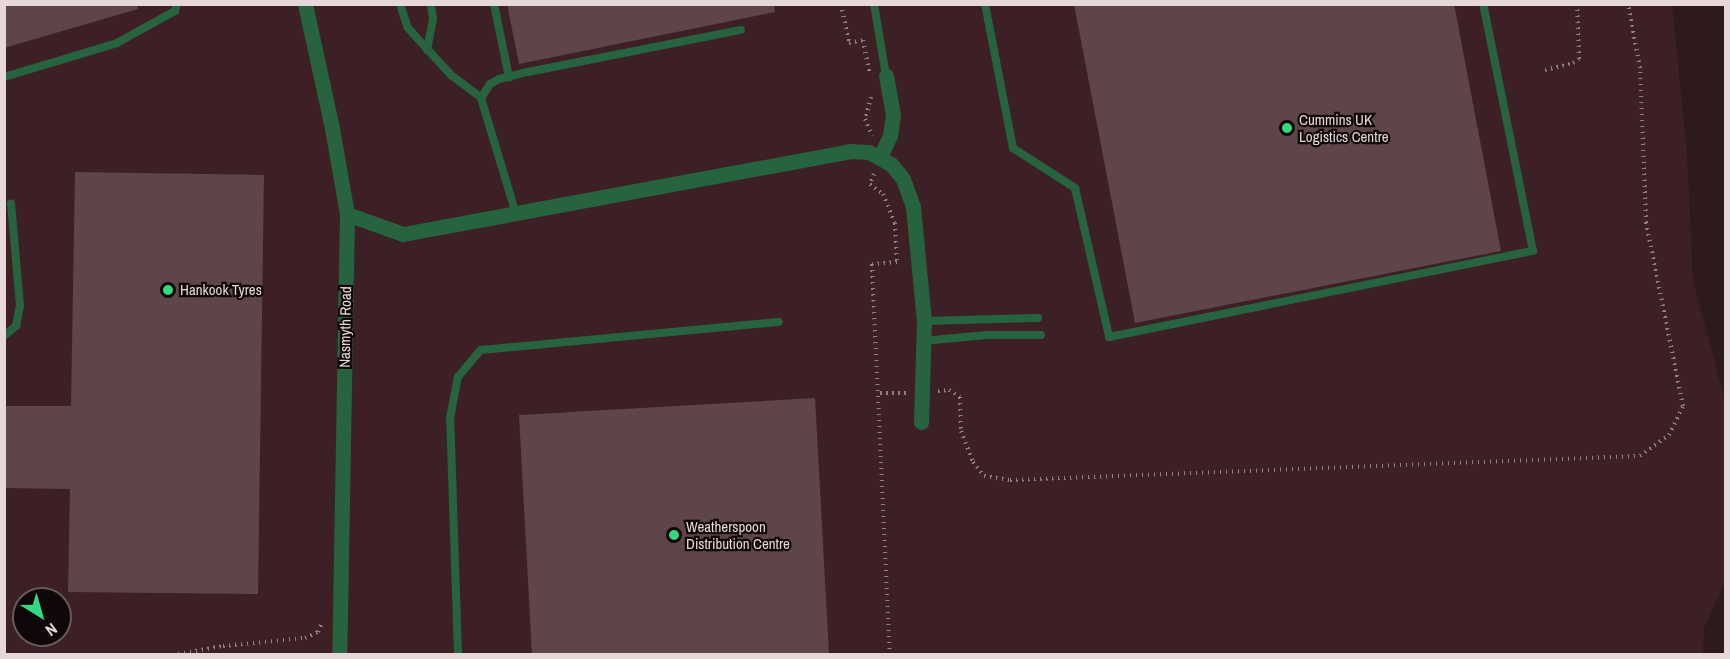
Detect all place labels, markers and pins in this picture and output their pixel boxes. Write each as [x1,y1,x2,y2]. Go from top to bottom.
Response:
place label: Cummins UK Logistics Centre [1299,110,1389,145]
marker: Cummins UK Logistics Centre [1280,121,1294,135]
place label: Hankook Tyres [180,281,262,299]
marker: Hankook Tyres [161,283,175,297]
place label: Weatherspoon Distribution Centre [686,517,790,552]
marker: Weatherspoon Distribution Centre [667,528,681,542]

